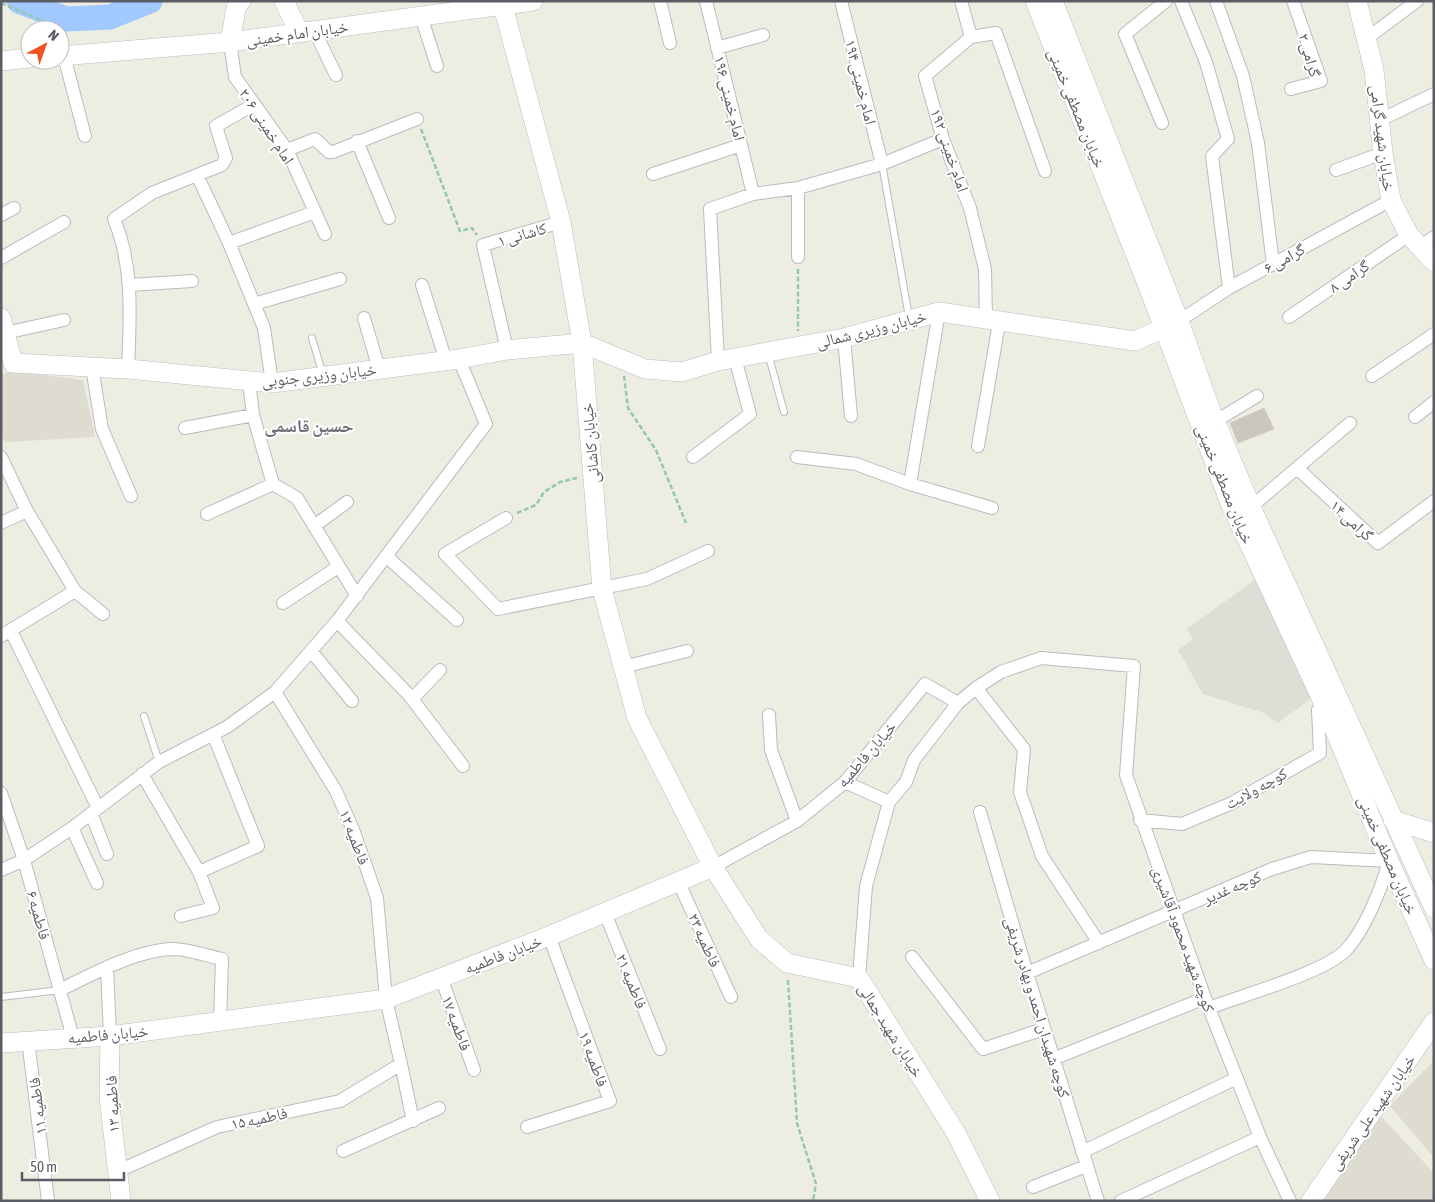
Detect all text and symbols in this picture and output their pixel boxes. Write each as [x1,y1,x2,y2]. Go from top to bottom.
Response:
street label: خیابان امام خمینی [245,17,350,51]
north arrow [20,20,70,70]
text: N [45,26,62,44]
street label: گرامی ۲ [1293,31,1325,80]
street label: امام خمینی ۱۹۴ [840,38,880,127]
street label: خیابان مصطفی خمینی [1043,46,1109,171]
street label: امام خمینی ۱۹۶ [709,54,749,143]
street label: خیابان شهید گرامی [1366,84,1398,193]
street label: امام خمینی ۲۰۶ [234,85,298,169]
street label: امام خمینی ۱۹۲ [925,106,973,195]
street label: کاشانی ۱ [495,218,549,251]
street label: گرامی ۶ [1260,239,1309,278]
street label: گرامی ۸ [1325,256,1374,298]
street label: خیابان وزیری شمالی [814,307,929,353]
street label: خیابان وزیری جنوبی [261,360,378,392]
street label: خیابان کاشانی [578,402,604,484]
district label: حسین قاسمی [264,415,354,437]
street label: خیابان مصطفی خمینی [1191,422,1257,547]
street label: گرامی ۱۴ [1326,496,1377,546]
street label: خیابان فاطمیه [833,718,901,792]
street label: کوچه ولایت [1222,763,1291,813]
street label: خیابان مصطفی خمینی [1353,793,1421,918]
street label: فاطمیه ۱۲ [336,807,374,867]
street label: کوچه شهید محمود آقاشیری [1147,864,1219,1015]
street label: کوچه غدیر [1199,867,1264,909]
street label: فاطمیه ۶ [23,888,55,942]
street label: فاطمیه ۲۳ [685,910,725,970]
street label: کوچه شهیدان احمد و بهادر شریفی [1000,914,1074,1101]
street label: خیابان فاطمیه [462,931,545,979]
street label: فاطمیه ۲۱ [613,951,651,1011]
street label: خیابان شهید جمالی [853,980,927,1081]
street label: فاطمیه ۱۷ [438,993,475,1053]
street label: خیابان فاطمیه [67,1022,149,1048]
street label: فاطمیه ۱۹ [575,1029,612,1089]
street label: خیابان شهید علی شریفی [1325,1051,1420,1174]
street label: فاطمیه ۱۳ [102,1075,123,1133]
street label: فاطمیه ۱۱ [25,1076,50,1136]
street label: فاطمیه ۱۵ [229,1103,289,1133]
scale bar [22,1150,125,1182]
text: 50 m [30,1158,57,1175]

